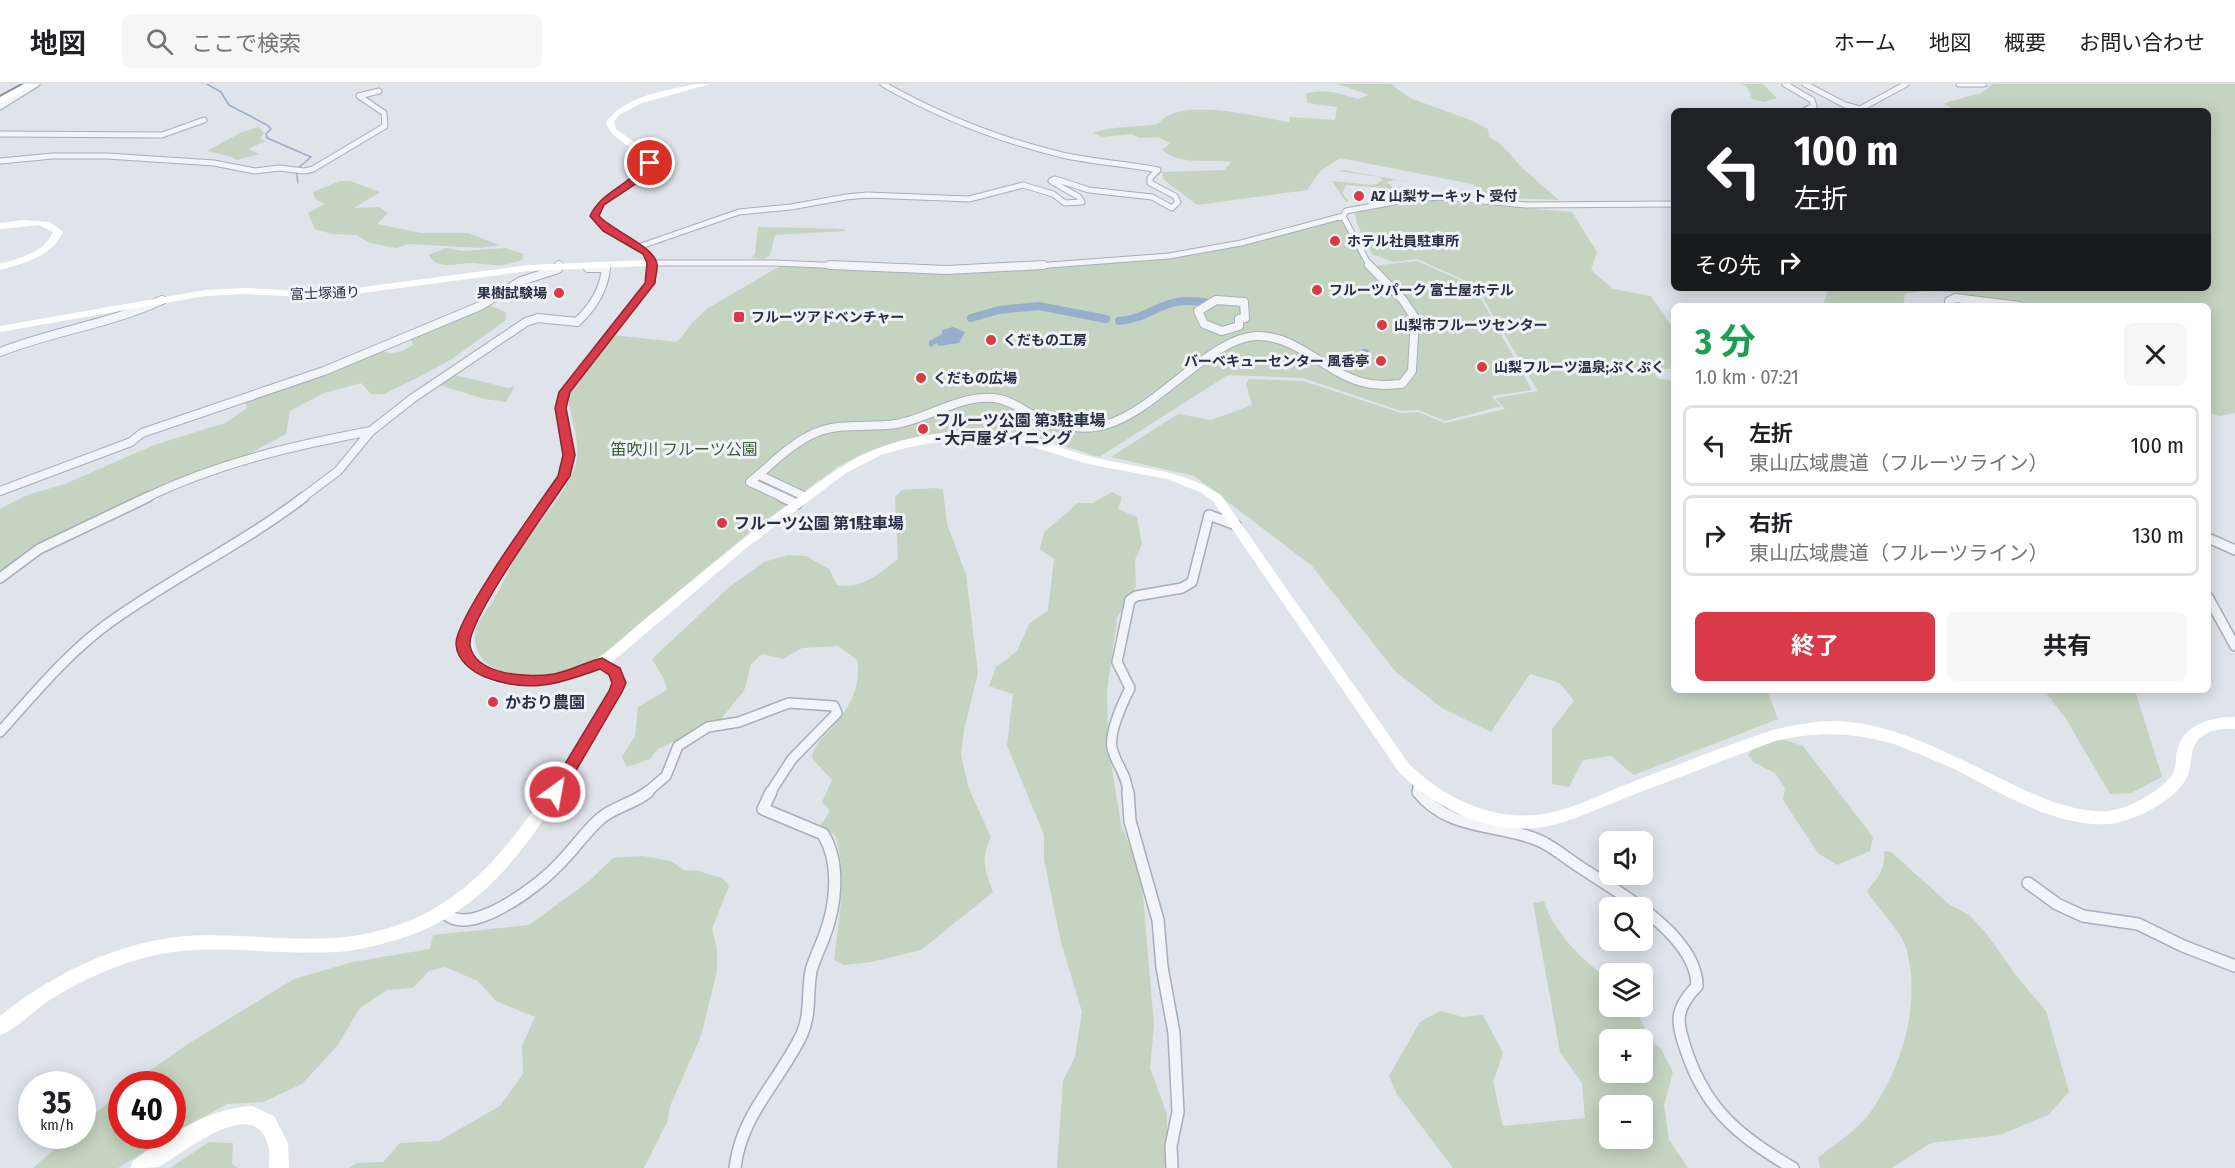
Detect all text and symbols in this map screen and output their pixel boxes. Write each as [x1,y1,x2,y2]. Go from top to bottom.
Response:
search box [122,14,542,68]
icon: search [143,25,176,58]
text: 地図 [30,27,86,60]
text: ここで検索 [191,30,301,57]
text: ホーム [1834,30,1896,56]
text: 地図 [1929,30,1971,56]
text: 概要 [2004,30,2046,56]
text: お問い合わせ [2079,30,2205,56]
text: 100 m [1794,126,1898,176]
icon: left [1695,132,1773,210]
pin [624,137,675,188]
icon: arrive [633,146,666,179]
text: 左折 [1794,183,1848,215]
place label: AZ 山梨サーキット 受付 [1370,188,1517,205]
marker: AZ 山梨サーキット 受付 [1352,189,1366,203]
place label: ホテル社員駐車所 [1347,233,1459,250]
marker: ホテル社員駐車所 [1328,234,1342,248]
icon: right [1773,246,1806,279]
text: その先 [1695,252,1761,279]
place label: フルーツパーク 富士屋ホテル [1329,282,1514,299]
marker: フルーツパーク 富士屋ホテル [1310,283,1324,297]
street label: 富士塚通り [290,284,360,303]
place label: 果樹試験場 [477,285,547,302]
marker: 果樹試験場 [552,286,566,300]
place label: フルーツアドベンチャー [751,309,905,326]
marker: フルーツアドベンチャー [732,310,746,324]
place label: 山梨市フルーツセンター [1394,317,1548,334]
marker: 山梨市フルーツセンター [1375,318,1389,332]
text: 3 分 [1695,320,1756,364]
button: close [2124,323,2187,386]
place label: くだもの工房 [1003,332,1087,349]
marker: くだもの工房 [984,333,998,347]
place label: バーベキューセンター 風香亭 [1184,353,1369,370]
marker: バーベキューセンター 風香亭 [1374,354,1388,368]
place label: 山梨フルーツ温泉;ぷくぷく [1494,359,1665,376]
marker: 山梨フルーツ温泉;ぷくぷく [1475,360,1489,374]
text: 1.0 km · 07:21 [1695,365,1799,389]
place label: くだもの広場 [933,370,1017,387]
marker: くだもの広場 [914,371,928,385]
place label: フルーツ公園 第3駐車場 - 大戸屋ダイニング [935,411,1106,448]
text: 左折 [1749,420,1793,447]
marker: フルーツ公園 第3駐車場 - 大戸屋ダイニング [916,422,930,436]
icon: left [1698,429,1731,462]
text: 100 m [2130,432,2184,459]
park label: 笛吹川 フルーツ公園 [610,440,758,459]
text: 東山広域農道（フルーツライン） [1749,451,2049,475]
text: 右折 [1749,510,1793,537]
place label: フルーツ公園 第1駐車場 [734,514,904,533]
marker: フルーツ公園 第1駐車場 [715,516,729,530]
icon: right [1698,519,1731,552]
text: 130 m [2132,522,2184,549]
text: 東山広域農道（フルーツライン） [1749,541,2049,565]
button: 終了 [1695,612,1935,681]
button: 共有 [1947,612,2187,681]
place label: かおり農園 [505,693,585,712]
marker: かおり農園 [486,695,500,709]
position arrow [523,760,587,824]
map controls [1599,831,1653,1149]
button: sound [1599,831,1653,885]
button: search [1599,897,1653,951]
button: layers [1599,963,1653,1017]
button: + [1599,1029,1653,1083]
speed limit sign: 40 [108,1071,186,1149]
text: 35 [43,1085,71,1121]
button: − [1599,1095,1653,1149]
text: km/h [40,1116,74,1134]

